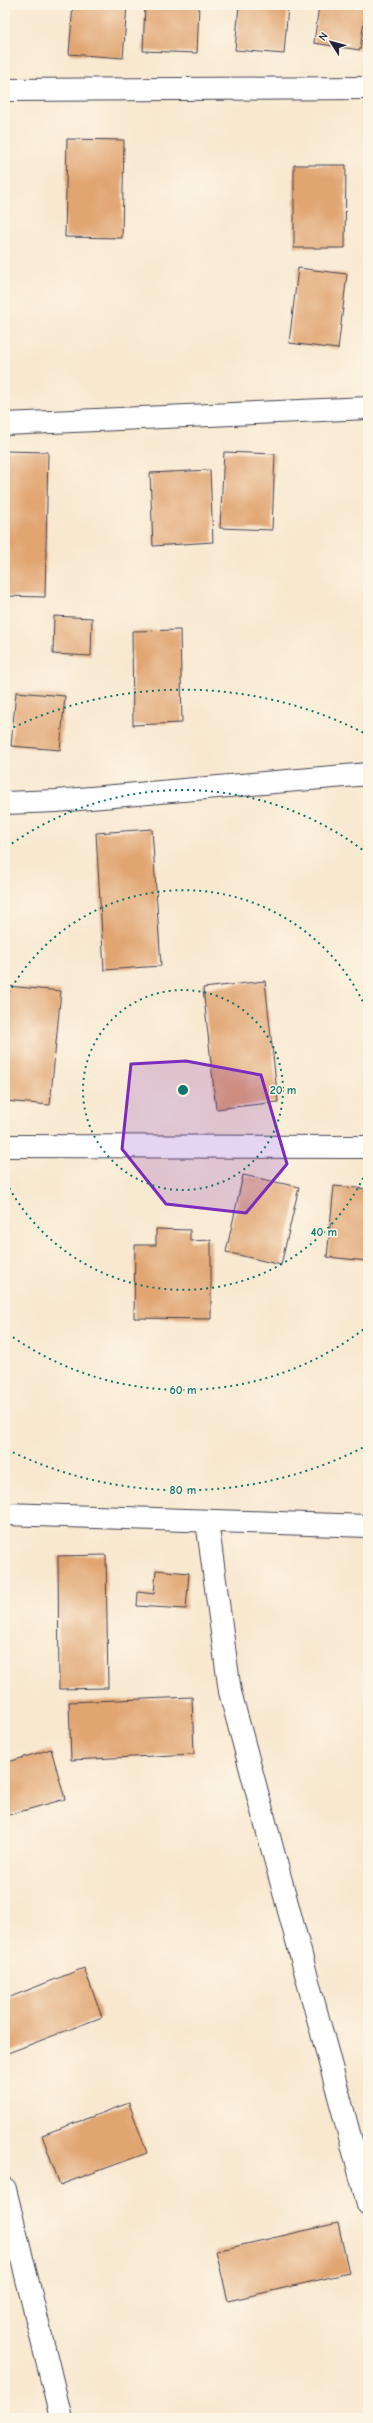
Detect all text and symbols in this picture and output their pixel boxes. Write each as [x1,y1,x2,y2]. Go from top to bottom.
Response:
north arrow [311,22,351,62]
text: N [316,30,331,43]
centre of rings [176,1083,190,1097]
text: 20 m [270,1083,296,1097]
text: 40 m [311,1225,337,1239]
text: 60 m [170,1383,196,1397]
text: 80 m [170,1483,196,1497]

